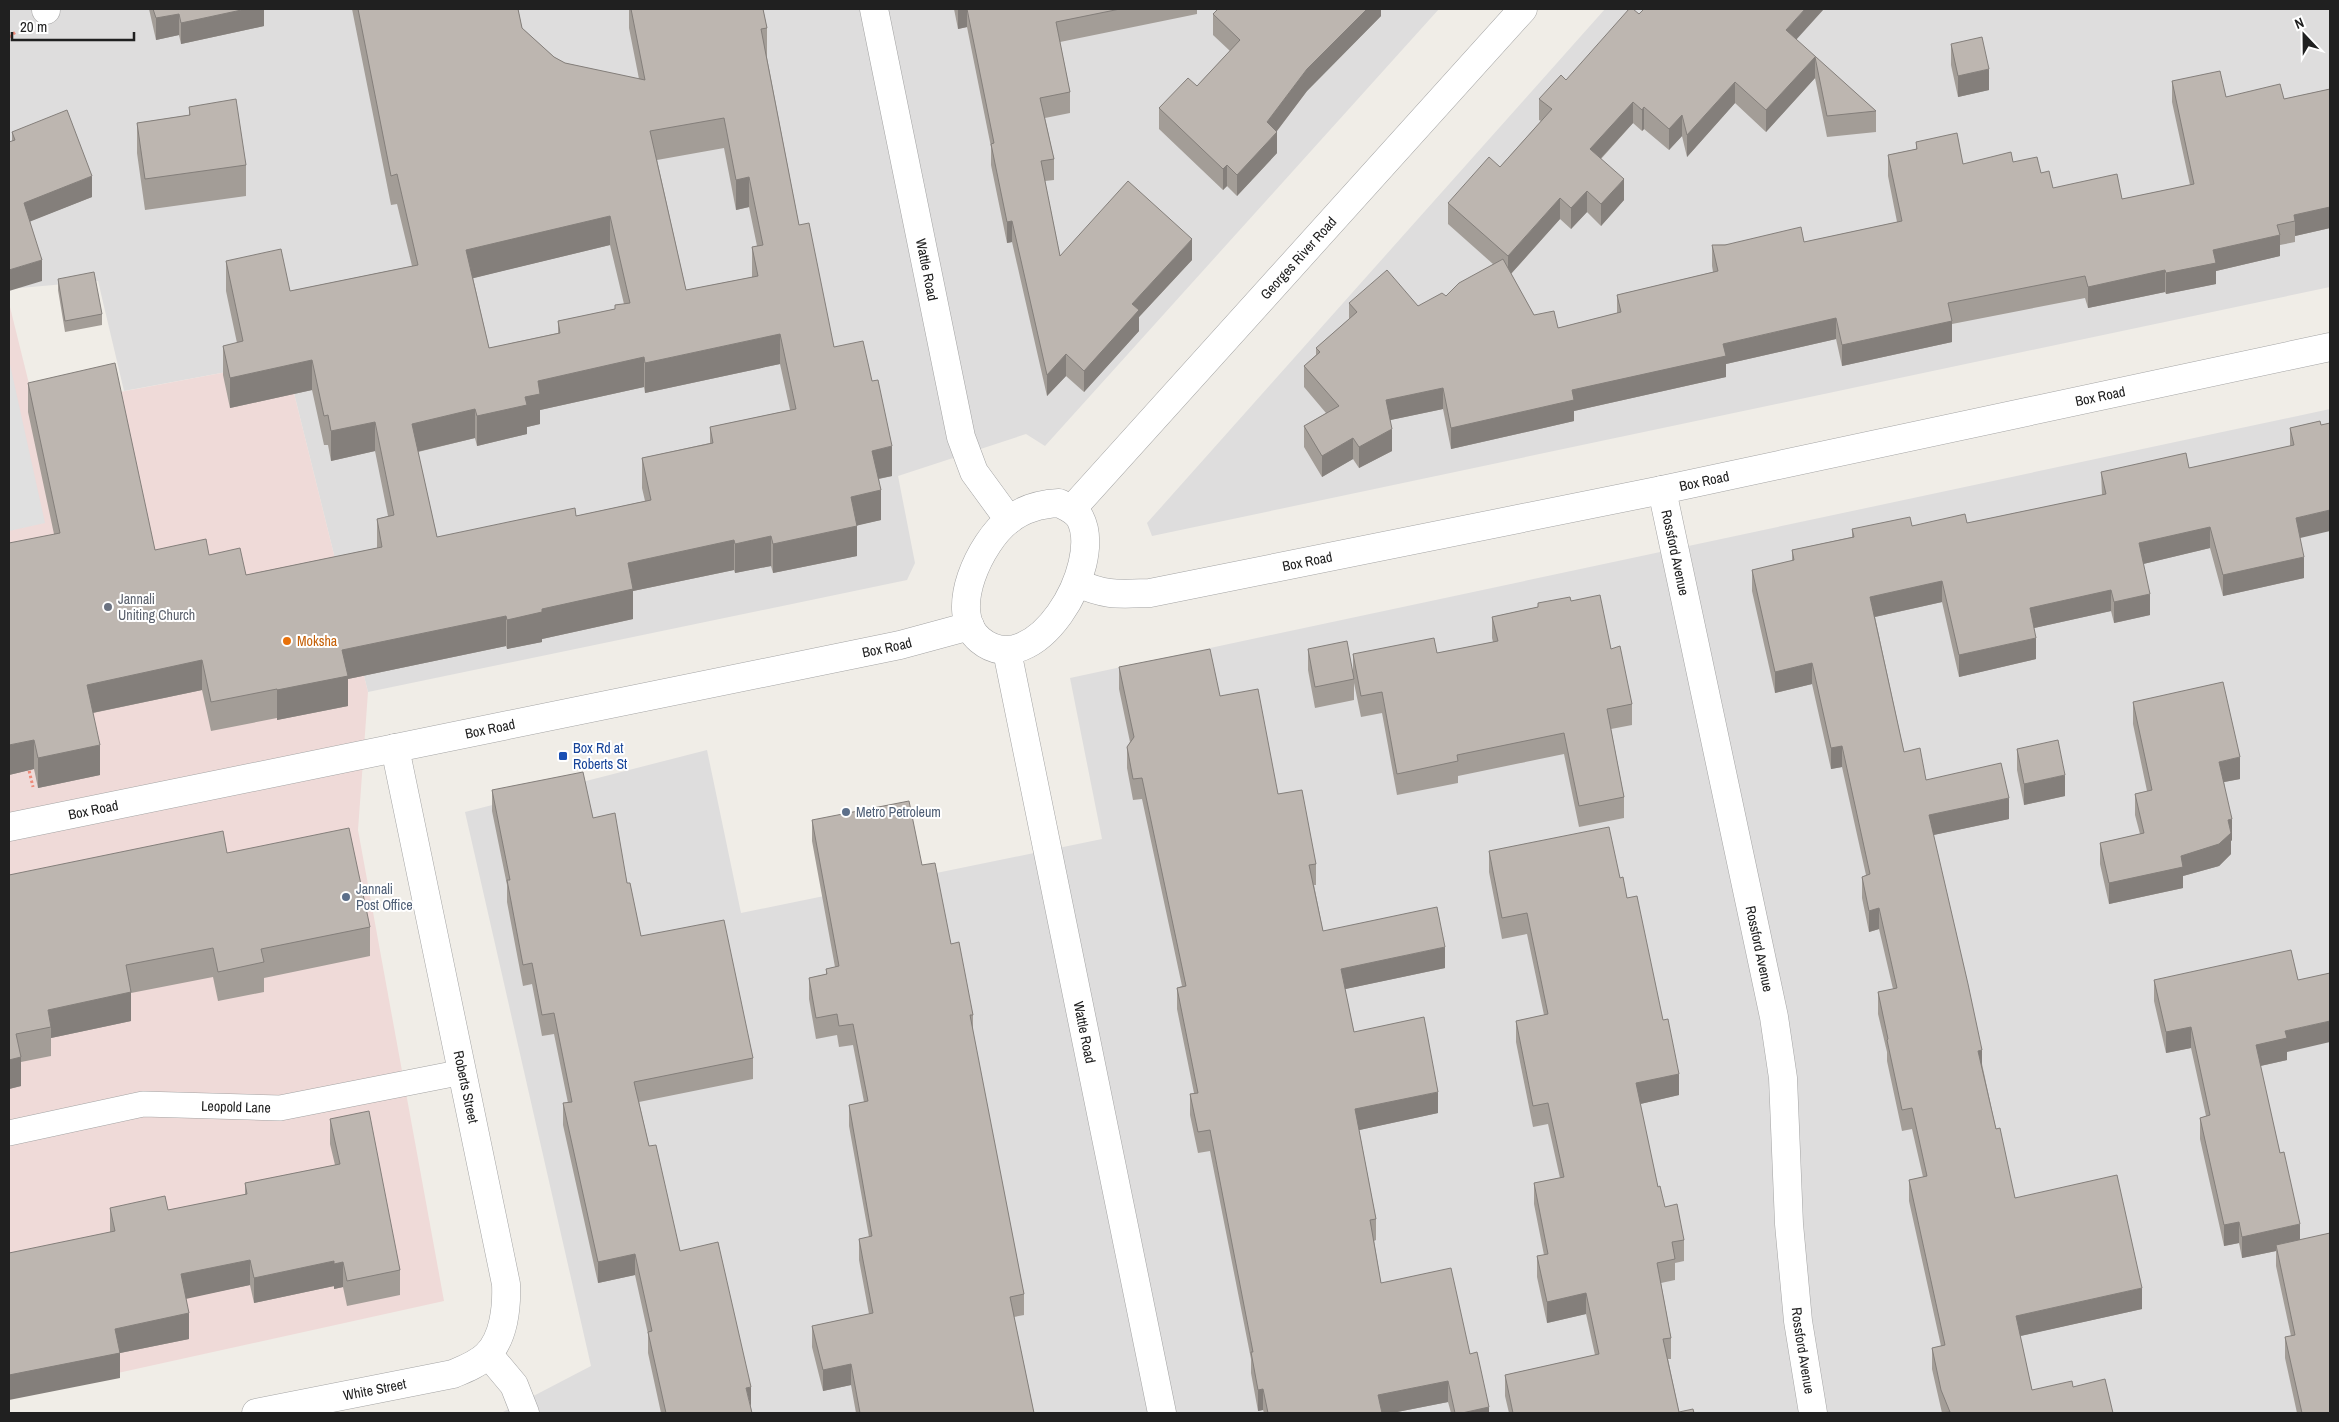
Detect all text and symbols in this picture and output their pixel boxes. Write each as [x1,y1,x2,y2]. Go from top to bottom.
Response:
scale bar [12,10,135,42]
north arrow [2279,10,2329,60]
text: N [2292,13,2306,33]
text: 20 m [20,16,47,37]
street label: Georges River Road [1256,213,1340,303]
street label: Wattle Road [912,237,942,302]
street label: Box Road [2074,382,2127,410]
street label: Box Road [1678,467,1731,495]
street label: Rossford Avenue [1657,508,1693,597]
street label: Box Road [1281,548,1334,575]
place label: Jannali Uniting Church [118,590,195,624]
marker: Jannali Uniting Church [102,601,114,613]
place label: Moksha [297,632,338,650]
street label: Box Road [860,633,914,662]
marker: Moksha [281,635,293,647]
street label: Box Road [464,715,517,743]
place label: Box Rd at Roberts St [573,739,627,773]
marker: Box Rd at Roberts St [557,750,569,762]
street label: Box Road [67,796,120,824]
place label: Metro Petroleum [856,803,941,821]
marker: Metro Petroleum [840,806,852,818]
place label: Jannali Post Office [356,880,413,914]
marker: Jannali Post Office [340,891,352,903]
street label: Rossford Avenue [1742,904,1777,993]
street label: Wattle Road [1069,1000,1100,1065]
street label: Roberts Street [450,1049,482,1125]
street label: Leopold Lane [201,1097,271,1117]
street label: Rossford Avenue [1788,1307,1819,1395]
street label: White Street [342,1374,408,1405]

